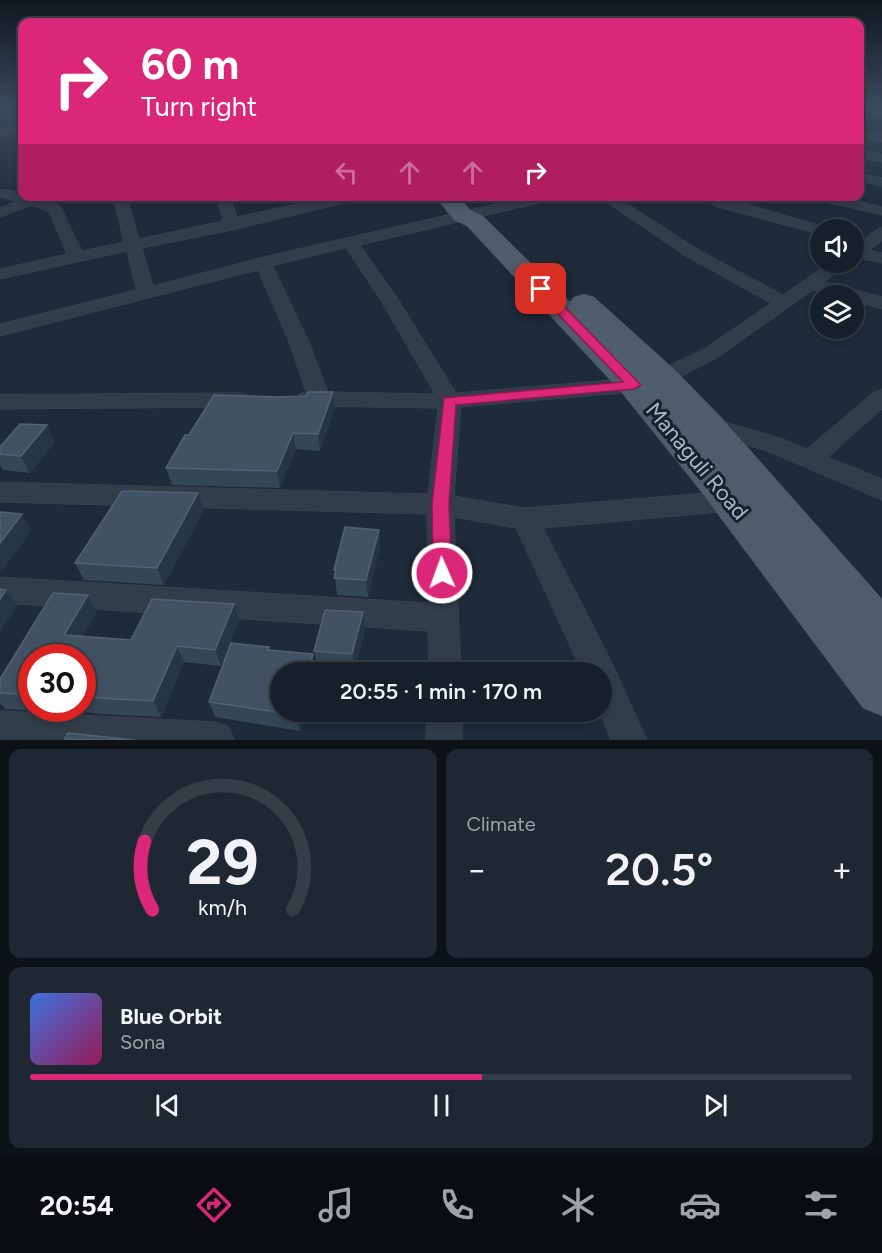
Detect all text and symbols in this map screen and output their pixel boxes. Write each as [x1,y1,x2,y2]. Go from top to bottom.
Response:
text: 60 m [141,39,239,90]
icon: right [42,42,120,120]
text: Turn right [141,90,257,123]
icon: left [330,156,363,189]
icon: ahead [393,156,426,189]
icon: ahead [456,156,489,189]
icon: right [519,156,552,189]
map controls [810,219,864,339]
button: sound [810,219,864,273]
pin [515,263,566,314]
icon: arrive [524,272,557,305]
button: layers [810,285,864,339]
street label: Managuli Road [640,397,754,525]
position arrow [410,541,474,605]
speed limit sign: 30 [18,644,96,722]
text: 20:55 · 1 min · 170 m [340,678,542,705]
text: Climate [467,812,536,836]
text: 29 [187,825,259,900]
text: 20.5° [605,842,713,896]
text: − [467,850,487,889]
text: + [831,850,852,889]
text: km/h [198,896,247,921]
text: Blue Orbit [120,1003,222,1030]
text: Sona [120,1030,165,1054]
icon: previous [151,1089,184,1122]
icon: pause [425,1089,458,1122]
icon: next [699,1089,732,1122]
icon: directions [193,1184,235,1226]
icon: music [315,1184,357,1226]
icon: phone [436,1184,478,1226]
icon: climate [557,1184,599,1226]
icon: car [679,1184,721,1226]
icon: filters [800,1184,842,1226]
text: 20:54 [40,1189,114,1222]

